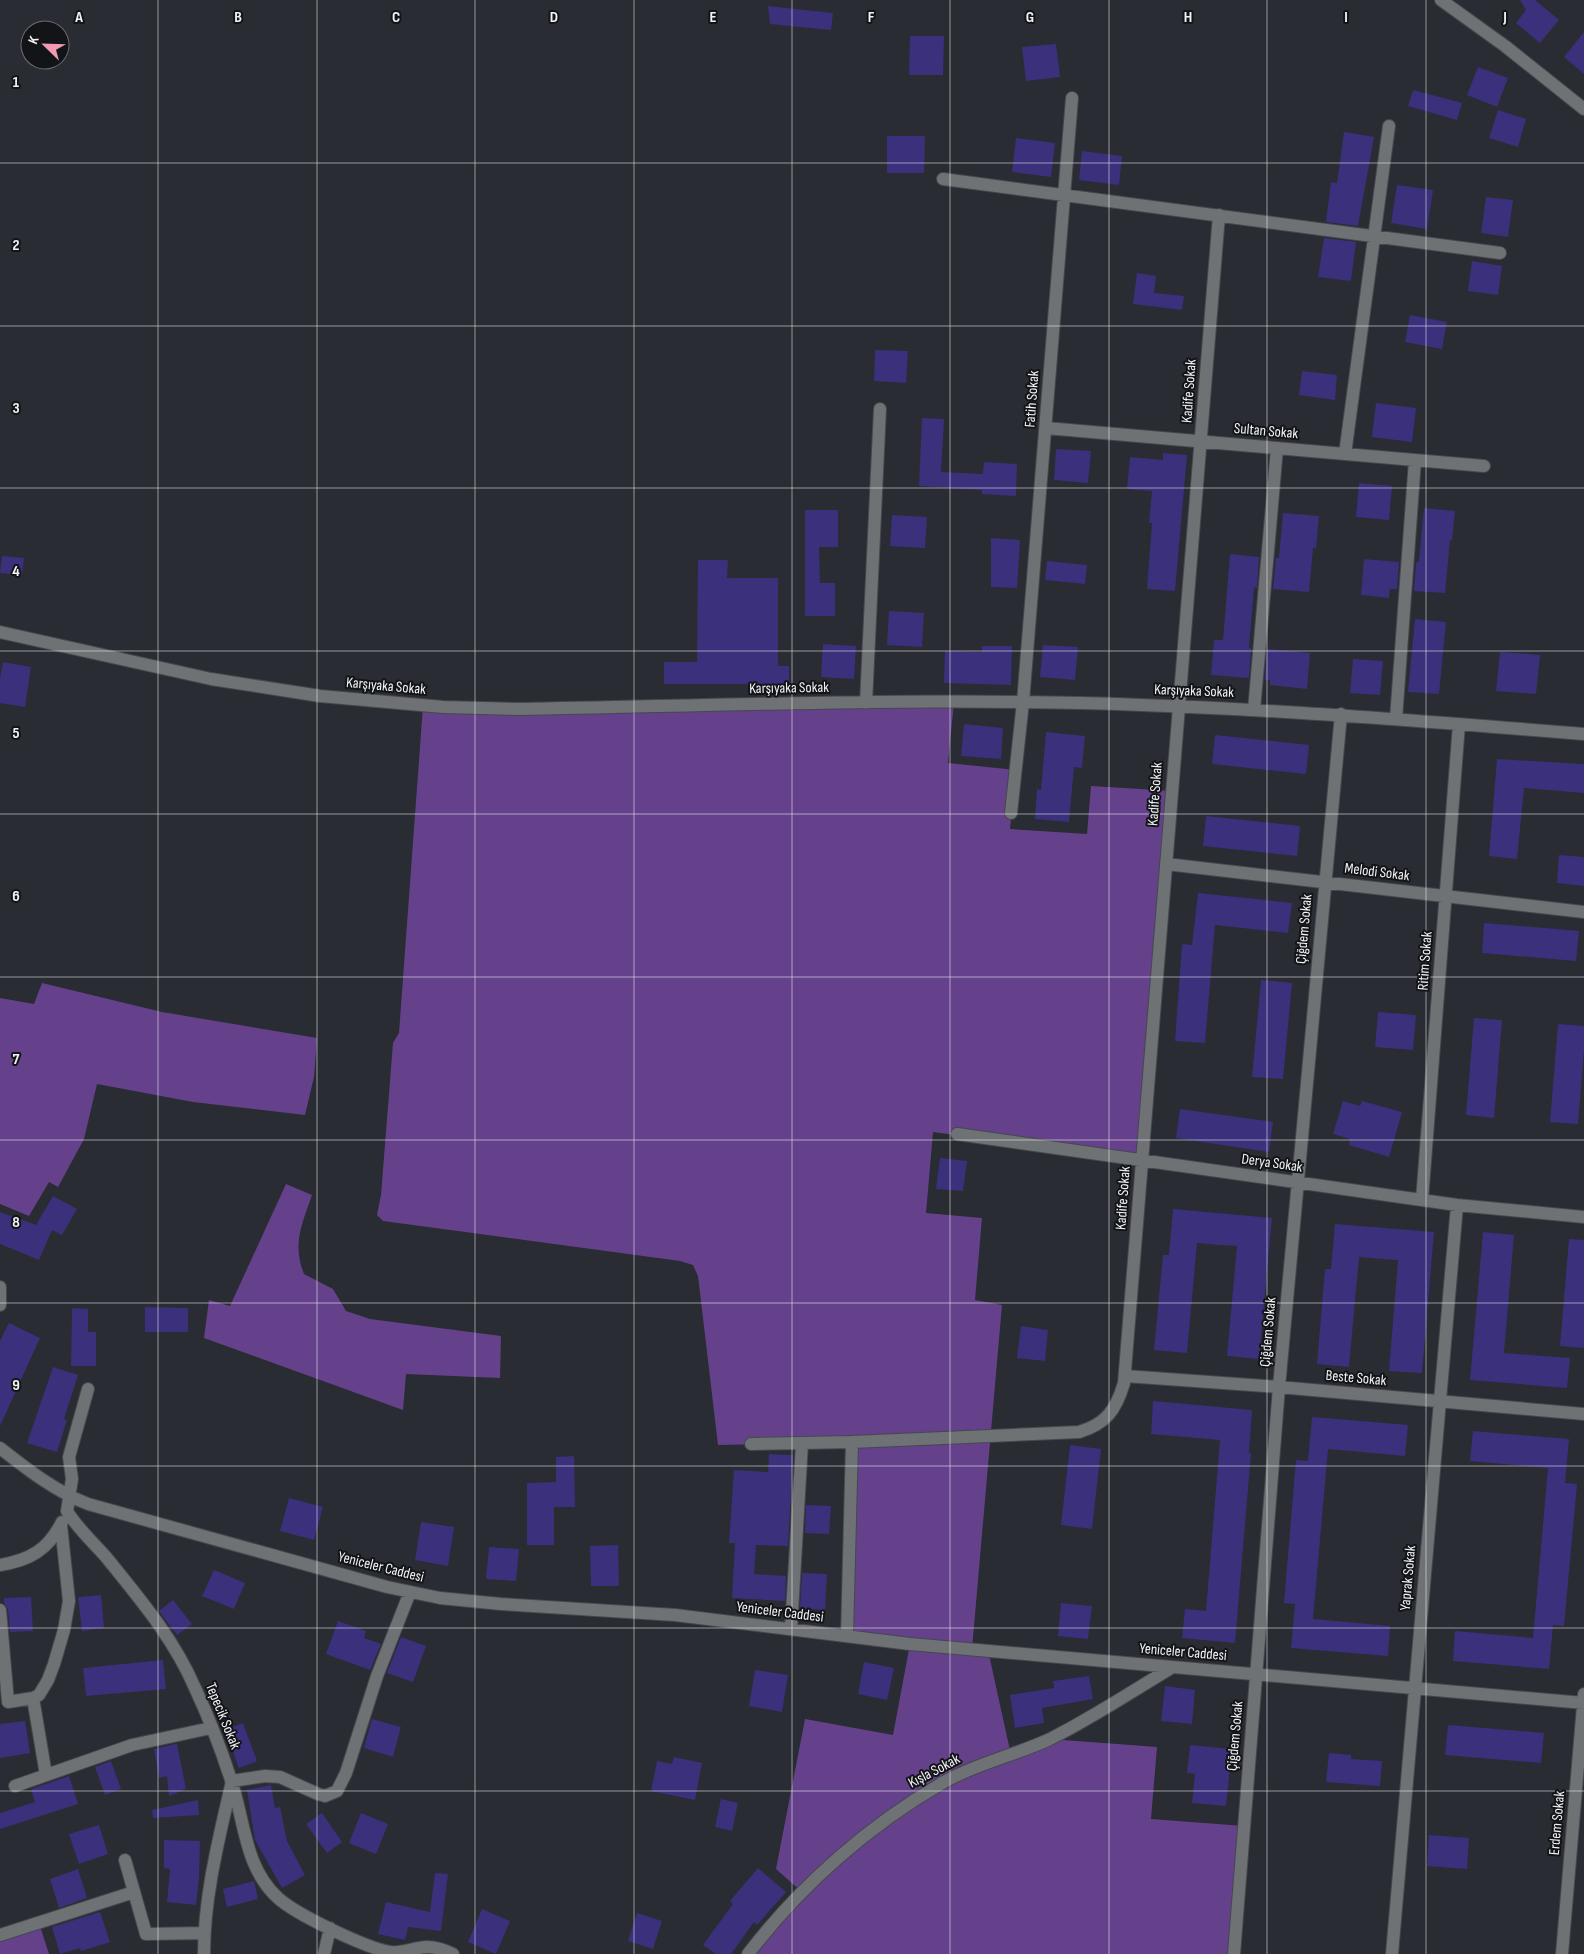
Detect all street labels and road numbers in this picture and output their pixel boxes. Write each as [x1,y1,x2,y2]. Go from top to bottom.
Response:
street label: Kadife Sokak [1177,358,1201,423]
street label: Fatih Sokak [1021,370,1043,428]
street label: Sultan Sokak [1233,419,1299,443]
street label: Karşıyaka Sokak [345,673,427,699]
street label: Karşıyaka Sokak [749,678,829,698]
street label: Karşıyaka Sokak [1154,680,1234,702]
street label: Kadife Sokak [1143,761,1167,826]
street label: Melodi Sokak [1343,859,1411,885]
street label: Çiğdem Sokak [1291,893,1317,965]
street label: Ritim Sokak [1413,931,1437,991]
street label: Derya Sokak [1240,1149,1304,1177]
street label: Kadife Sokak [1111,1165,1135,1230]
street label: Çiğdem Sokak [1255,1296,1281,1368]
street label: Beste Sokak [1325,1366,1387,1390]
street label: Yaprak Sokak [1396,1544,1420,1611]
street label: Yeniceler Caddesi [336,1547,426,1587]
street label: Yeniceler Caddesi [735,1597,825,1627]
street label: Yeniceler Caddesi [1138,1639,1228,1665]
street label: Tepecik Sokak [201,1680,245,1752]
street label: Çiğdem Sokak [1222,1700,1248,1772]
street label: Kışla Sokak [905,1749,963,1792]
street label: Erdem Sokak [1545,1790,1569,1856]

